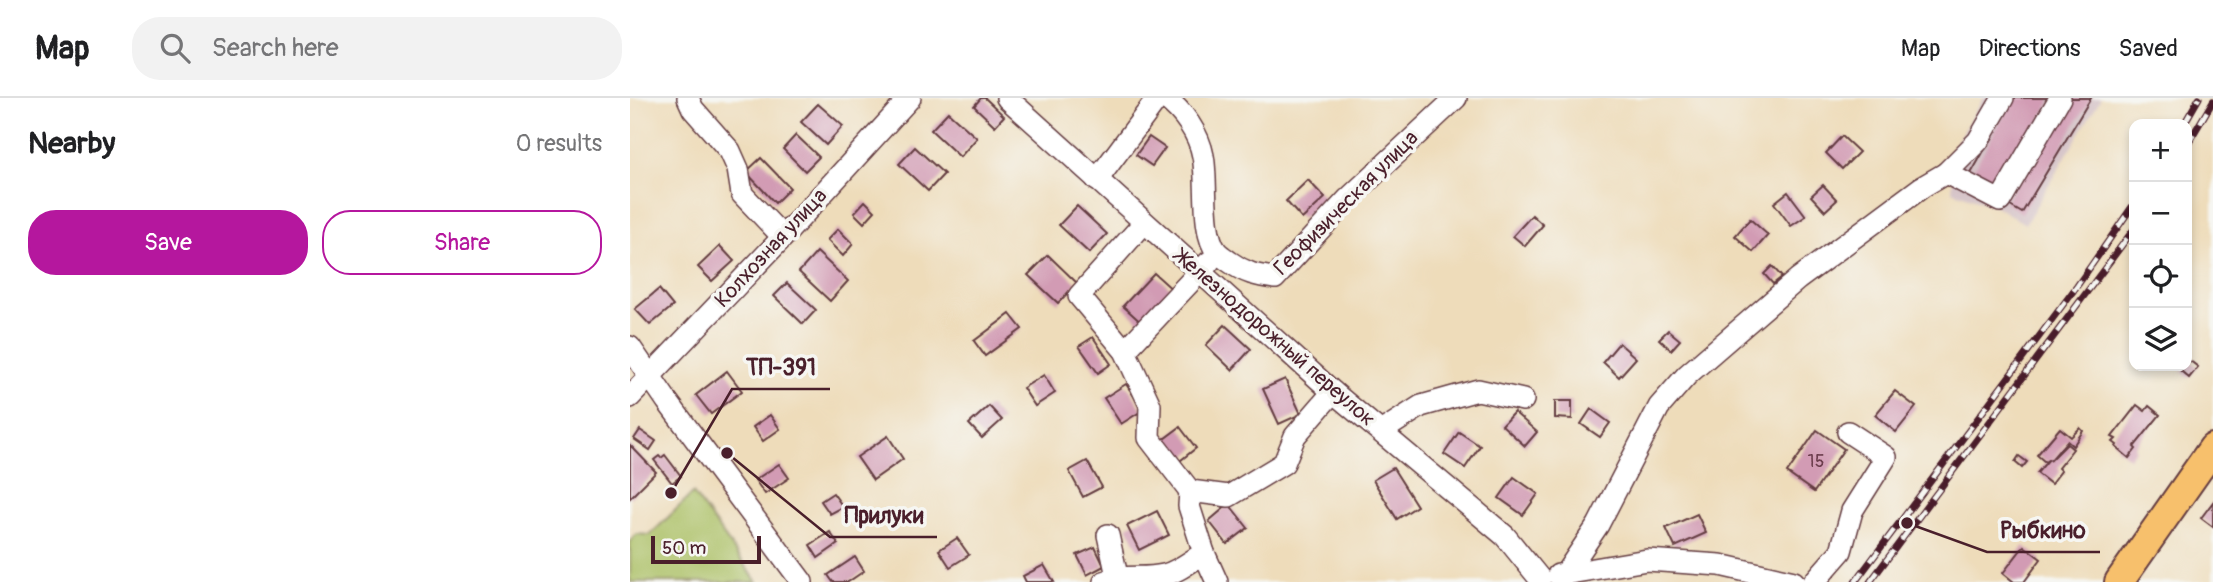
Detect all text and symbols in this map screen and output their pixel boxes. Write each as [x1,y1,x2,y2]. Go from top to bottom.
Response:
search box [132,17,622,80]
text: Map [35,28,90,69]
icon: search [156,29,194,67]
text: Search here [212,32,339,64]
text: Map [1901,34,1941,63]
text: Directions [1979,34,2080,63]
text: Saved [2118,34,2178,63]
map controls [2129,119,2192,371]
button: + [2129,119,2192,182]
text: Nearby [28,125,115,162]
street label: Геофизическая улица [1268,125,1424,281]
text: 0 results [516,129,602,158]
button: − [2129,182,2192,245]
street label: Колхозная улица [709,183,833,313]
button: Save [28,210,308,275]
button: Share [322,210,602,275]
street label: Железнодорожный переулок [1167,242,1381,433]
button: locate [2129,245,2192,308]
button: layers [2129,308,2192,371]
callout: ТП-391 [732,345,830,389]
text: ТП-391 [745,353,816,382]
house number: 15 [1808,450,1824,473]
callout: Прилуки [830,493,937,537]
text: Прилуки [845,501,924,530]
callout: Рыбкино [1987,508,2100,552]
text: Рыбкино [2000,516,2086,545]
scale bar [651,533,761,565]
text: 50 m [662,536,706,560]

